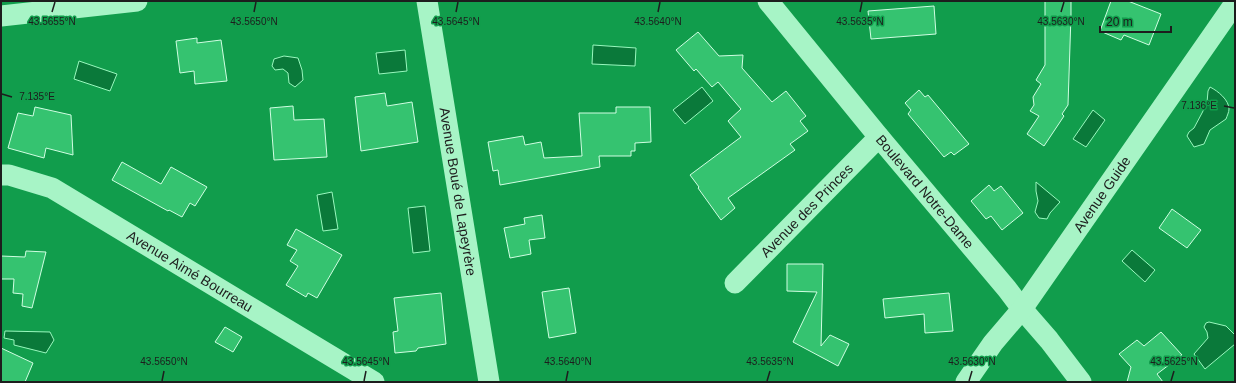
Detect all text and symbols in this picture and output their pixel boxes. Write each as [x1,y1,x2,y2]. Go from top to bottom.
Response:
scale bar [1100,8,1171,34]
text: 20 m [1106,15,1133,29]
text: 43.5655°N [28,16,76,27]
text: 43.5650°N [230,16,278,27]
text: 43.5645°N [432,16,480,27]
text: 43.5640°N [634,16,682,27]
text: 43.5635°N [836,16,884,27]
text: 43.5630°N [1037,16,1085,27]
text: 7.135°E [19,91,55,102]
text: 7.136°E [1181,100,1217,111]
street label: Avenue Boué de Lapeyrère [436,106,480,277]
street label: Boulevard Notre-Dame [873,132,977,252]
street label: Avenue Guide [1070,153,1134,235]
street label: Avenue des Princes [757,160,856,260]
street label: Avenue Aimé Bourreau [124,227,256,315]
text: 43.5650°N [140,356,188,367]
text: 43.5645°N [342,356,390,367]
text: 43.5640°N [544,356,592,367]
text: 43.5635°N [746,356,794,367]
text: 43.5630°N [948,356,996,367]
text: 43.5625°N [1150,356,1198,367]

